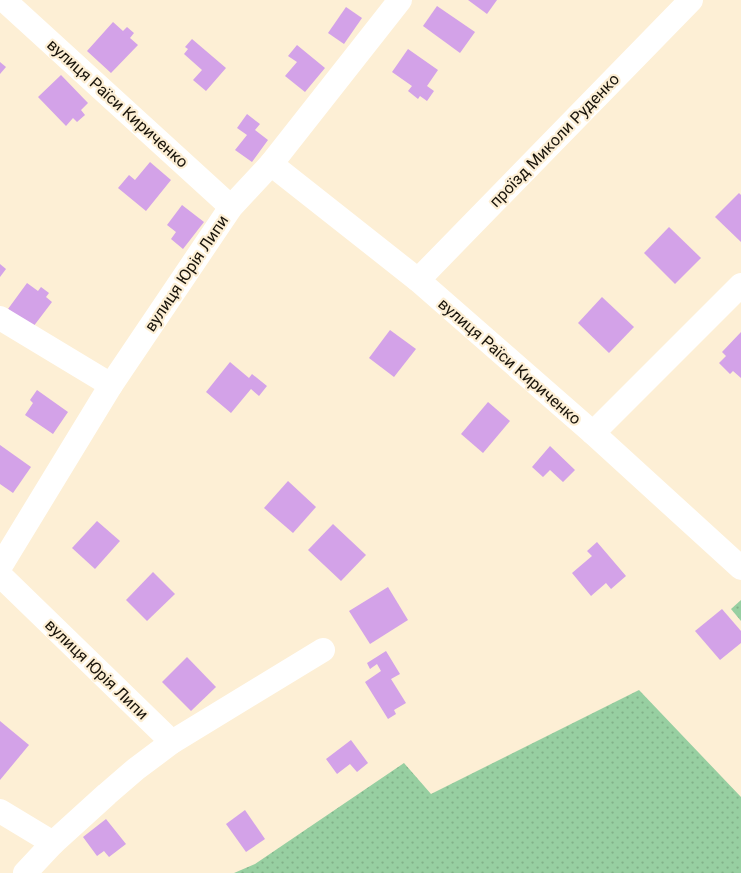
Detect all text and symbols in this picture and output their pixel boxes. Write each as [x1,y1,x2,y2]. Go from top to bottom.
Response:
street label: вулиця Раїси Кириченко [43,35,192,172]
street label: проїзд Миколи Руденко [486,70,623,211]
street label: вулиця Юрія Липи [140,212,232,335]
street label: вулиця Раїси Кириченко [434,294,585,429]
street label: вулиця Юрія Липи [41,615,152,723]

